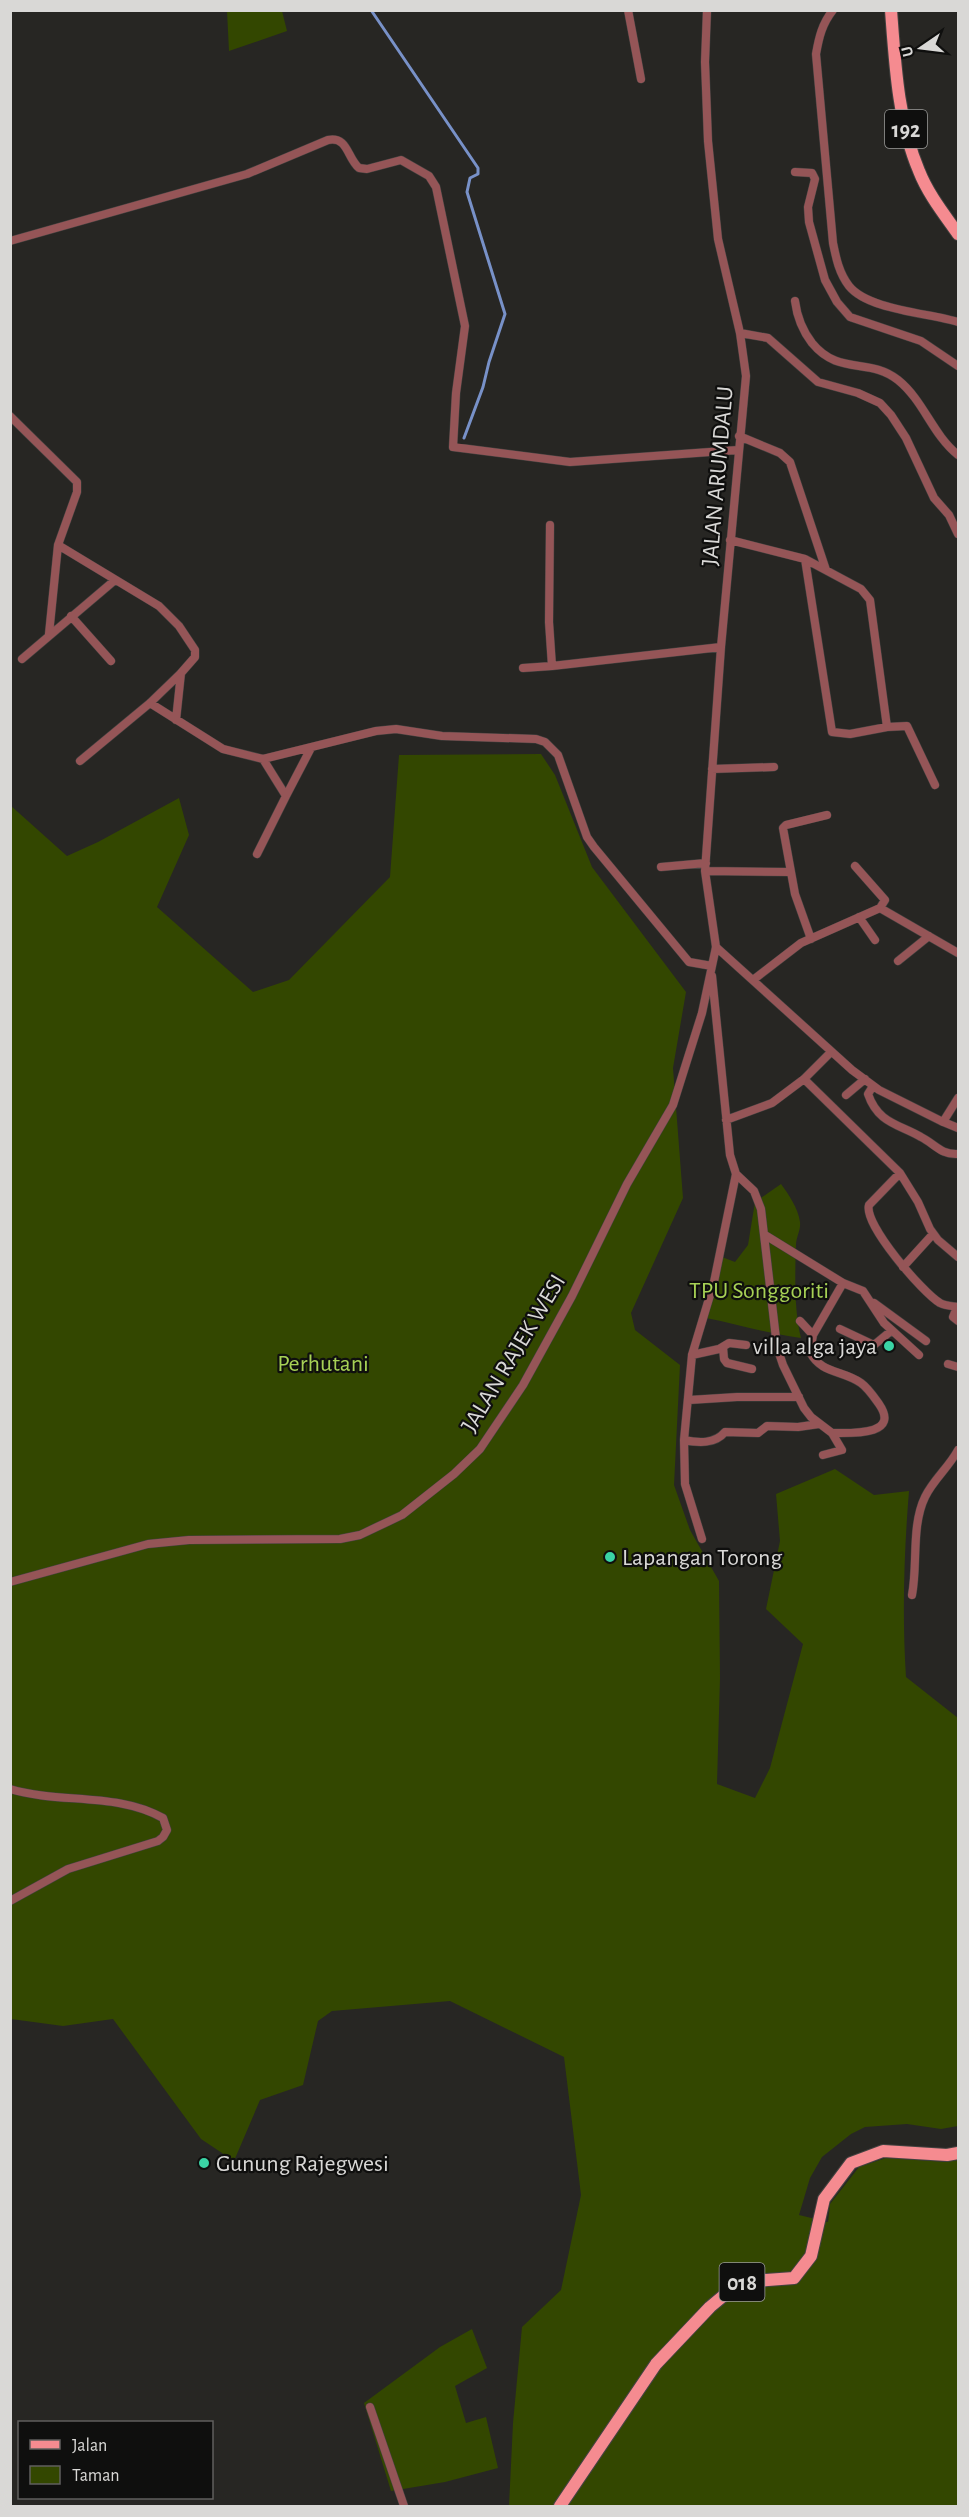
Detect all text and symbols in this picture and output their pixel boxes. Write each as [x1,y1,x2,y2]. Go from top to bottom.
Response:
north arrow [891,18,951,78]
text: U [898,44,916,58]
road number: 192 [885,110,927,148]
street label: JALAN ARUMDALU [698,385,738,567]
street label: JALAN RAJEK WESI [457,1270,570,1437]
park label: TPU Songgoriti [689,1279,829,1303]
place label: villa alga jaya [753,1335,877,1359]
marker: villa alga jaya [882,1339,896,1353]
park label: Perhutani [277,1352,369,1376]
place label: Lapangan Torong [622,1546,782,1570]
marker: Lapangan Torong [603,1550,617,1564]
place label: Gunung Rajegwesi [216,2152,389,2176]
marker: Gunung Rajegwesi [197,2156,211,2170]
road number: 018 [720,2263,764,2301]
legend [18,2421,213,2499]
text: Jalan [72,2437,107,2455]
text: Taman [72,2467,120,2485]

